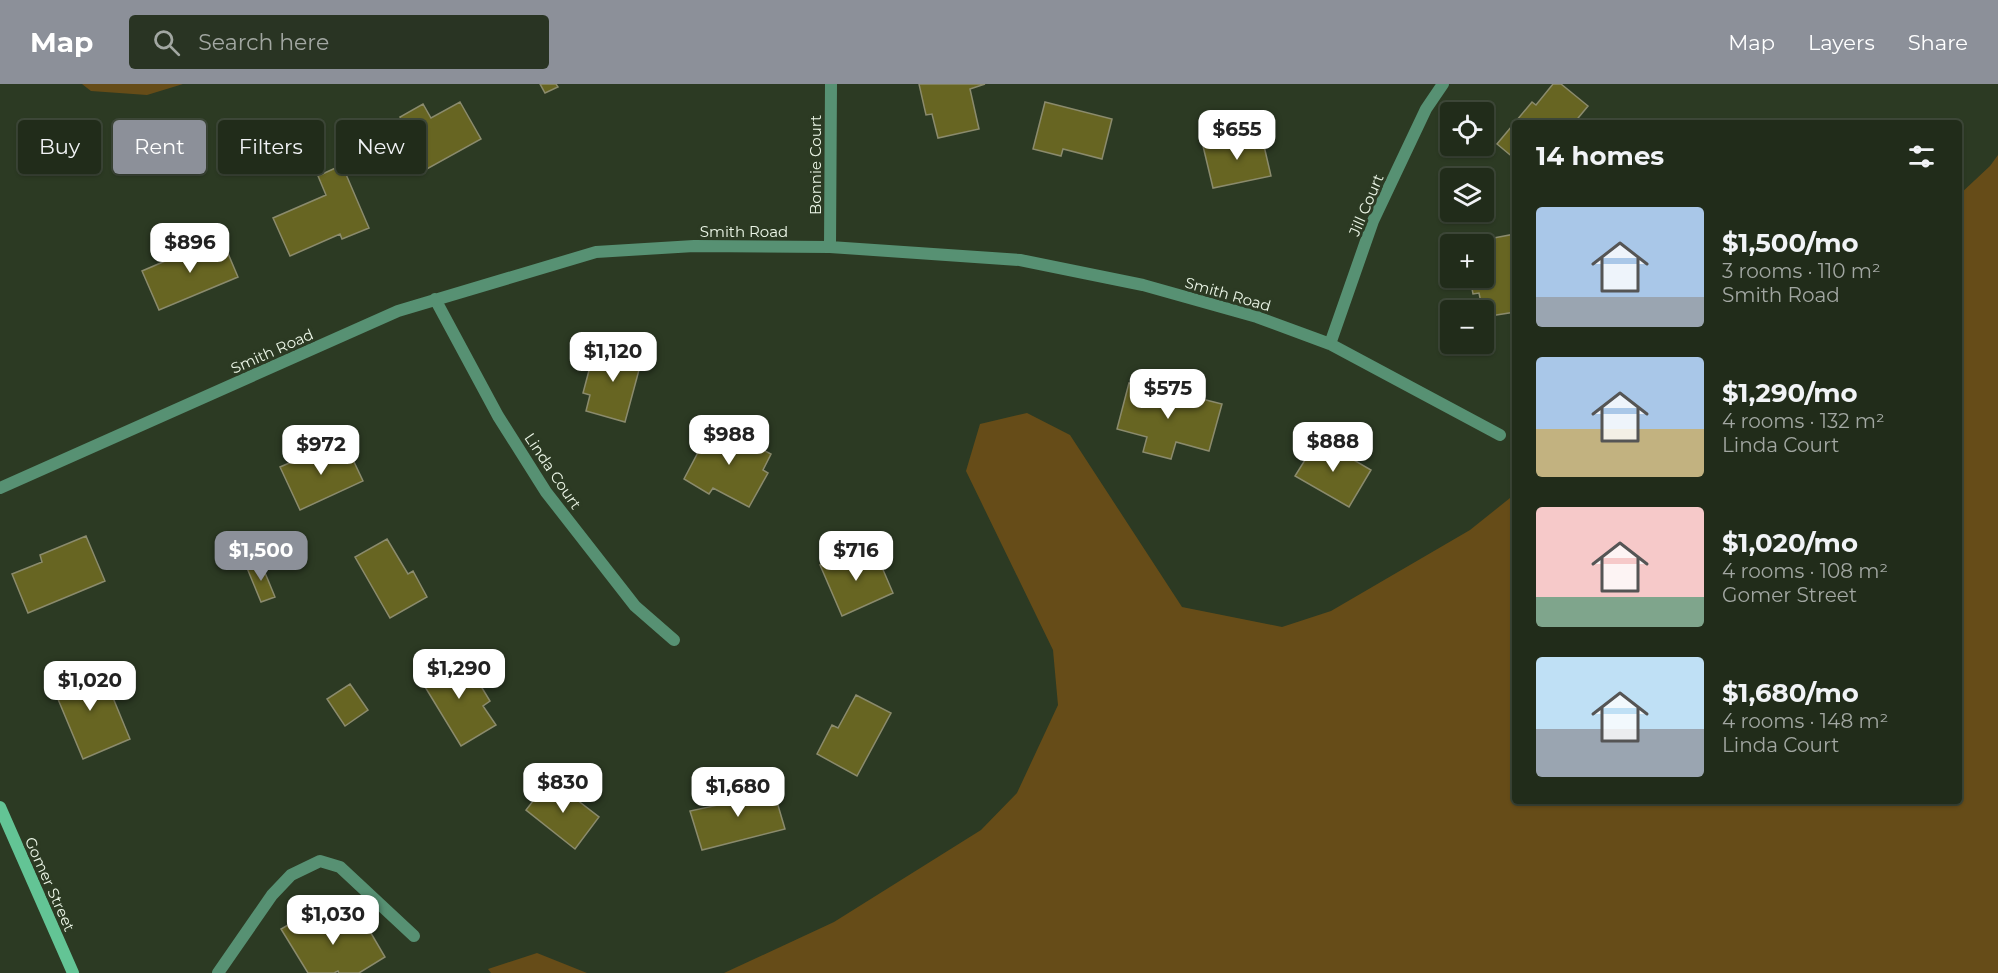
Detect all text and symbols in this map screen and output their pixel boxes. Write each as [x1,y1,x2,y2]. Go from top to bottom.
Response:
search box [129,15,549,69]
text: Map [30,25,93,59]
icon: search [150,26,183,59]
text: Search here [198,29,329,56]
text: Map [1728,30,1775,55]
text: Layers [1808,30,1875,55]
text: Share [1908,30,1968,55]
map controls [1440,102,1494,354]
button: locate [1440,102,1494,156]
pin: $655 [1201,110,1273,161]
street label: Bonnie Court [806,115,825,215]
text: $655 [1212,117,1262,141]
chip: Buy [18,120,101,174]
chip: Rent [113,120,206,174]
chip: Filters [218,120,324,174]
chip: New [336,120,426,174]
text: 14 homes [1536,140,1664,172]
icon: filters [1905,140,1938,173]
button: layers [1440,168,1494,222]
street label: Jill Court [1344,171,1388,240]
street label: Smith Road [700,222,788,241]
pin: $896 [154,223,226,274]
text: $1,500/mo [1722,227,1859,259]
text: $896 [164,230,216,254]
icon: home [1584,231,1656,303]
button: + [1440,234,1494,288]
text: 3 rooms · 110 m² [1722,259,1881,283]
street label: Smith Road [1183,273,1273,315]
text: Smith Road [1722,283,1840,307]
button: − [1440,300,1494,354]
street label: Smith Road [228,324,316,378]
pin: $1,120 [564,332,662,383]
text: $1,120 [584,339,642,363]
pin: $575 [1132,369,1204,420]
text: $575 [1144,376,1192,400]
text: $1,290/mo [1722,377,1858,409]
icon: home [1584,381,1656,453]
text: 4 rooms · 132 m² [1722,409,1885,433]
pin: $988 [693,415,765,466]
text: $988 [703,422,755,446]
pin: $888 [1297,422,1369,473]
pin: $972 [285,425,357,476]
street label: Linda Court [520,429,586,513]
text: $888 [1307,429,1359,453]
text: $972 [296,432,346,456]
text: Linda Court [1722,433,1839,457]
text: $1,020/mo [1722,527,1858,559]
pin: $1,500 [212,531,310,582]
pin: $716 [820,531,892,582]
icon: home [1584,531,1656,603]
text: $1,500 [229,538,293,562]
text: $716 [833,538,879,562]
text: 4 rooms · 108 m² [1722,559,1888,583]
text: Gomer Street [1722,583,1857,607]
pin: $1,290 [410,649,508,700]
text: $1,290 [427,656,491,680]
pin: $1,020 [41,661,139,712]
text: $1,020 [58,668,122,692]
text: $1,680/mo [1722,677,1859,709]
icon: home [1584,681,1656,753]
text: 4 rooms · 148 m² [1722,709,1888,733]
text: Linda Court [1722,733,1839,757]
pin: $830 [527,763,599,814]
pin: $1,680 [689,767,787,818]
text: $830 [537,770,589,794]
text: $1,680 [706,774,770,798]
street label: Gomer Street [21,834,79,934]
pin: $1,030 [284,895,382,946]
text: $1,030 [301,902,365,926]

